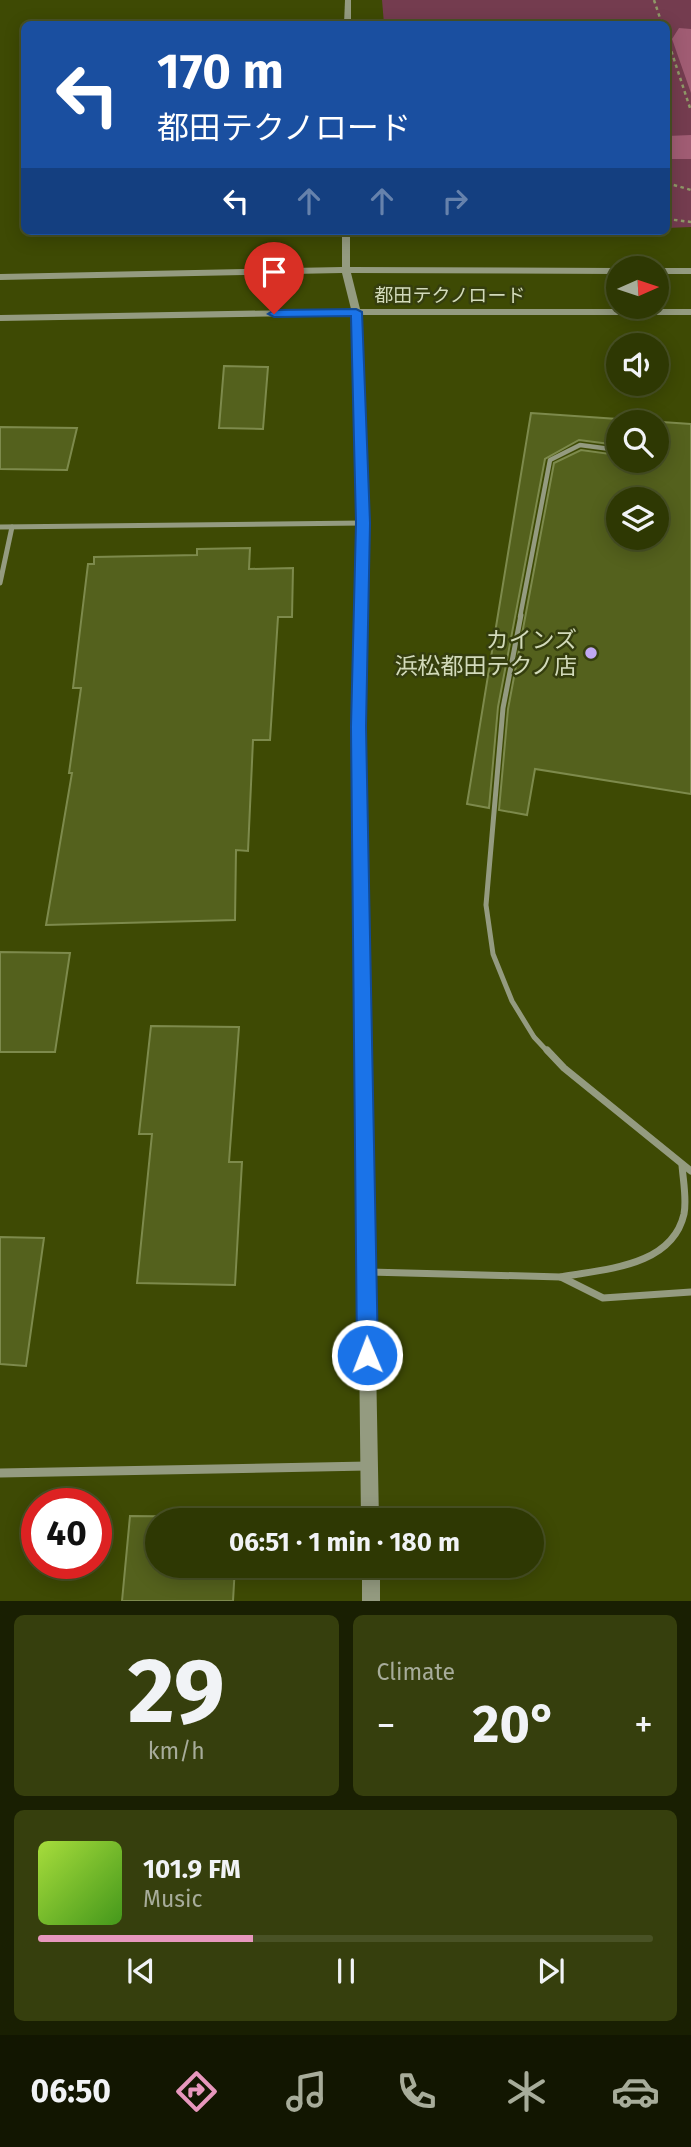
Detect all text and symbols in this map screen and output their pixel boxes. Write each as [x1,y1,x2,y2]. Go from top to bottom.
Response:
text: 170 m [157,42,284,101]
icon: left [42,49,133,140]
text: 都田テクノロード [157,109,411,147]
icon: left [217,182,255,220]
icon: ahead [290,182,328,220]
icon: ahead [363,182,401,220]
icon: right [436,182,474,220]
pin [244,242,304,314]
icon: arrive [255,253,293,291]
north arrow [606,256,668,318]
map controls [606,256,669,550]
street label: 都田テクノロード [375,284,525,307]
button: sound [606,333,669,396]
button: search [606,410,669,473]
button: layers [606,487,669,550]
place label: カインズ 浜松都田テクノ店 [394,626,577,680]
marker: カインズ 浜松都田テクノ店 [583,645,599,661]
position arrow [330,1318,404,1392]
speed limit sign: 40 [21,1488,112,1579]
text: 06:51 · 1 min · 180 m [229,1527,460,1558]
text: 29 [128,1637,225,1746]
text: Climate [377,1658,455,1686]
text: 20° [473,1693,557,1756]
text: − [377,1702,396,1748]
text: + [634,1702,653,1748]
text: km/h [148,1737,205,1765]
text: 101.9 FM [143,1854,241,1885]
text: Music [143,1885,203,1913]
icon: previous [122,1952,160,1990]
icon: pause [327,1952,365,1990]
icon: next [532,1952,570,1990]
icon: directions [172,2067,221,2116]
icon: music [282,2067,331,2116]
icon: phone [392,2067,441,2116]
icon: climate [502,2067,551,2116]
icon: car [611,2067,660,2116]
text: 06:50 [30,2072,111,2110]

